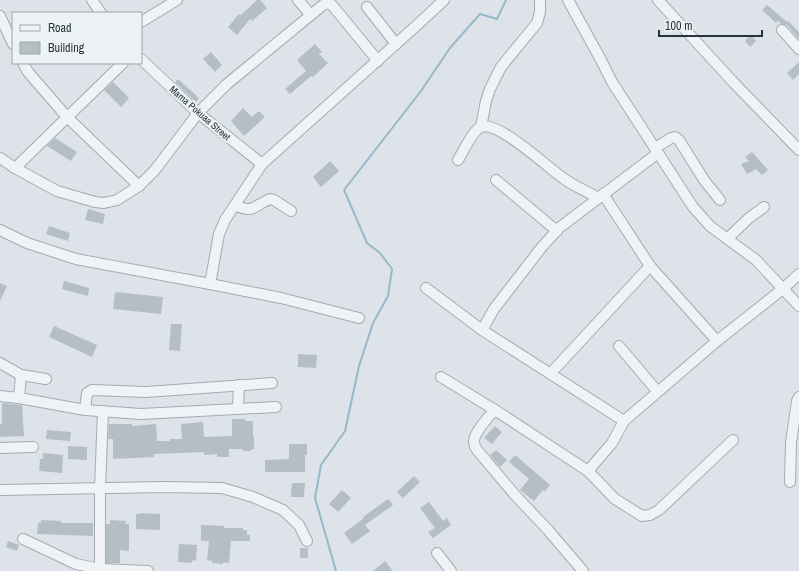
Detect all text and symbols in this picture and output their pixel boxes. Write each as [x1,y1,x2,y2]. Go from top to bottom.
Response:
legend [12,12,142,64]
scale bar [659,12,762,38]
text: 100 m [665,18,692,34]
text: Road [48,20,72,36]
text: Building [48,40,85,56]
street label: Mama Pokuaa Street [167,83,234,144]

